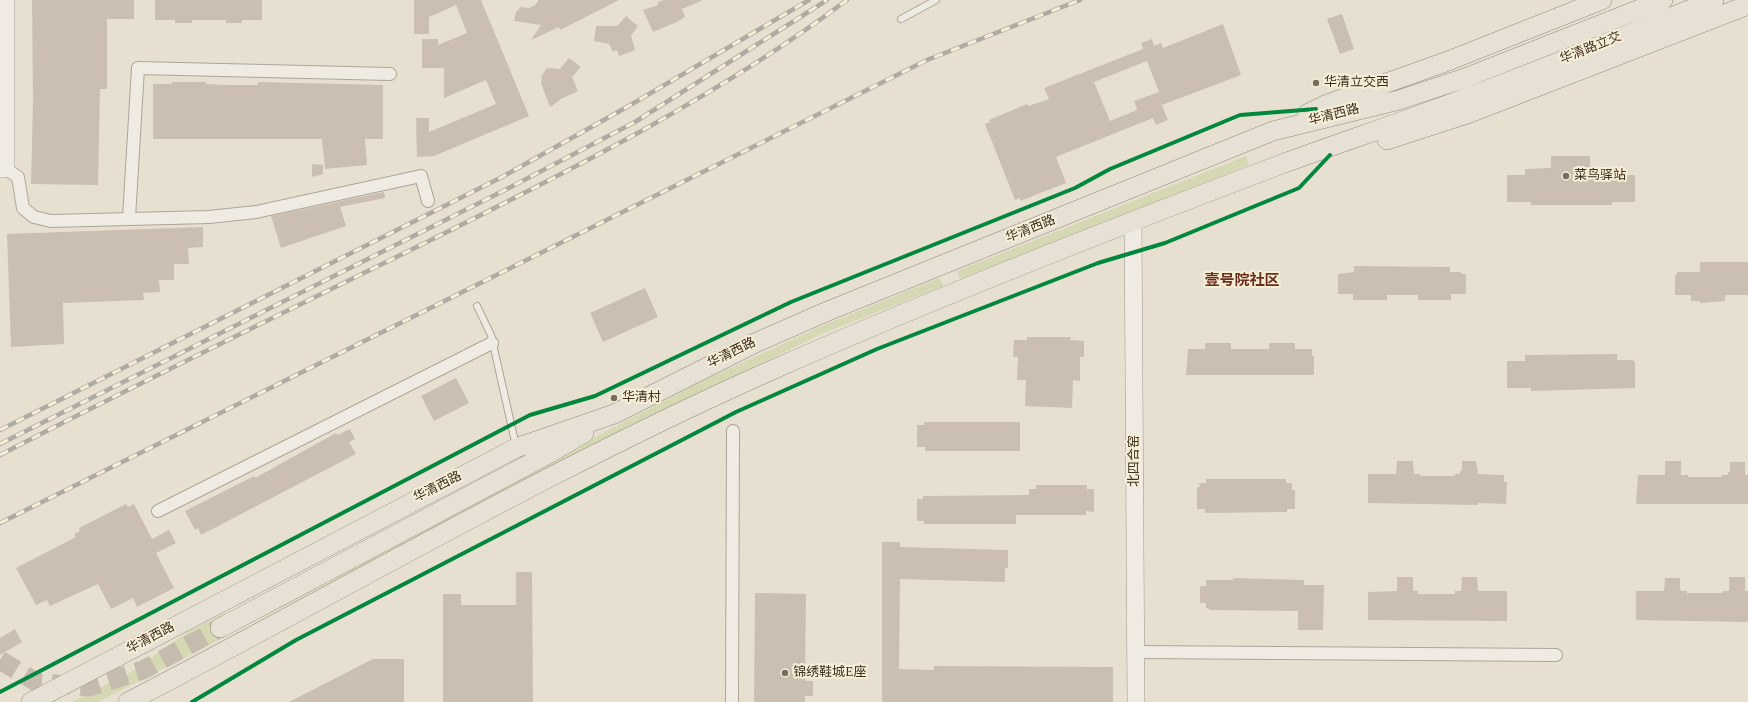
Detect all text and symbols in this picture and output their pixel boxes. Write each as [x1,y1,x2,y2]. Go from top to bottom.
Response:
street label: 华清路立交 [1558,30,1624,68]
place label: 华清立交西 [1324,75,1389,91]
marker: 华清立交西 [1311,78,1321,88]
street label: 华清西路 [1307,102,1361,130]
place label: 菜鸟驿站 [1574,168,1626,184]
marker: 菜鸟驿站 [1561,171,1571,181]
street label: 华清西路 [1004,213,1058,247]
district label: 壹号院社区 [1205,273,1279,291]
street label: 华清西路 [705,336,759,372]
place label: 华清村 [622,390,661,406]
marker: 华清村 [609,393,619,403]
street label: 北四合窑 [1127,435,1143,487]
street label: 华清西路 [411,469,465,507]
street label: 华清西路 [124,620,178,658]
place label: 锦绣鞋城E座 [793,665,866,681]
marker: 锦绣鞋城E座 [780,668,790,678]

